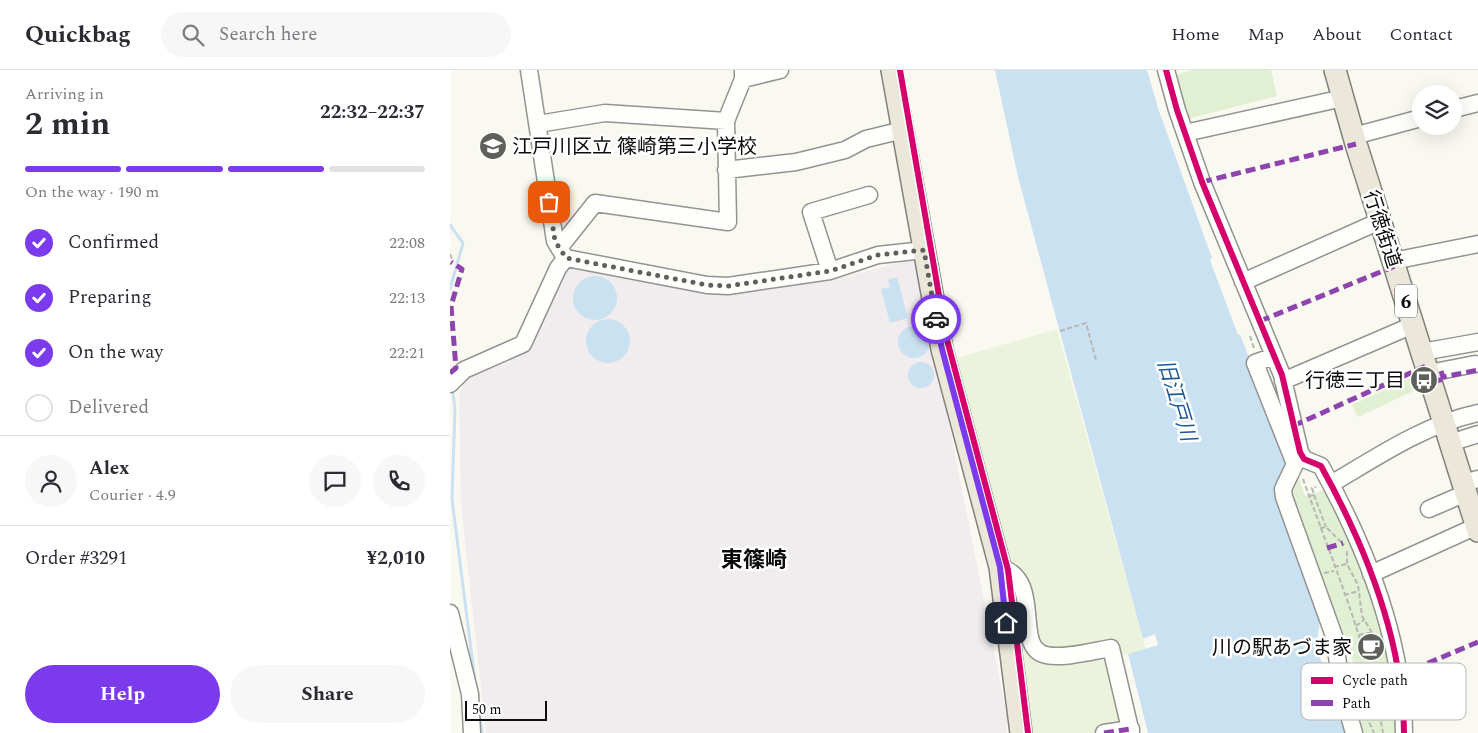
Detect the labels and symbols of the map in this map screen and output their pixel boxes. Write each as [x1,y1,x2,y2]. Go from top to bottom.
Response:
school or university icon: 江戸川区立 篠崎第三小学校 [478,131,508,161]
place label: 江戸川区立 篠崎第三小学校 [512,132,757,162]
pin [528,181,570,223]
street label: 行徳街道 [1355,187,1409,272]
road number: 6 [1395,285,1417,318]
courier [911,294,961,344]
water label: 旧江戸川 [1148,355,1204,447]
bus stop icon: 行徳三丁目 [1409,365,1439,395]
place label: 行徳三丁目 [1305,366,1405,396]
district label: 東篠崎 [721,544,787,577]
pin [985,602,1027,644]
cafe icon: 川の駅あづま家 [1356,632,1386,662]
place label: 川の駅あづま家 [1212,633,1352,663]
legend [1301,663,1466,720]
text: Cycle path [1342,670,1408,691]
text: Path [1342,693,1371,714]
scale bar [465,698,548,721]

